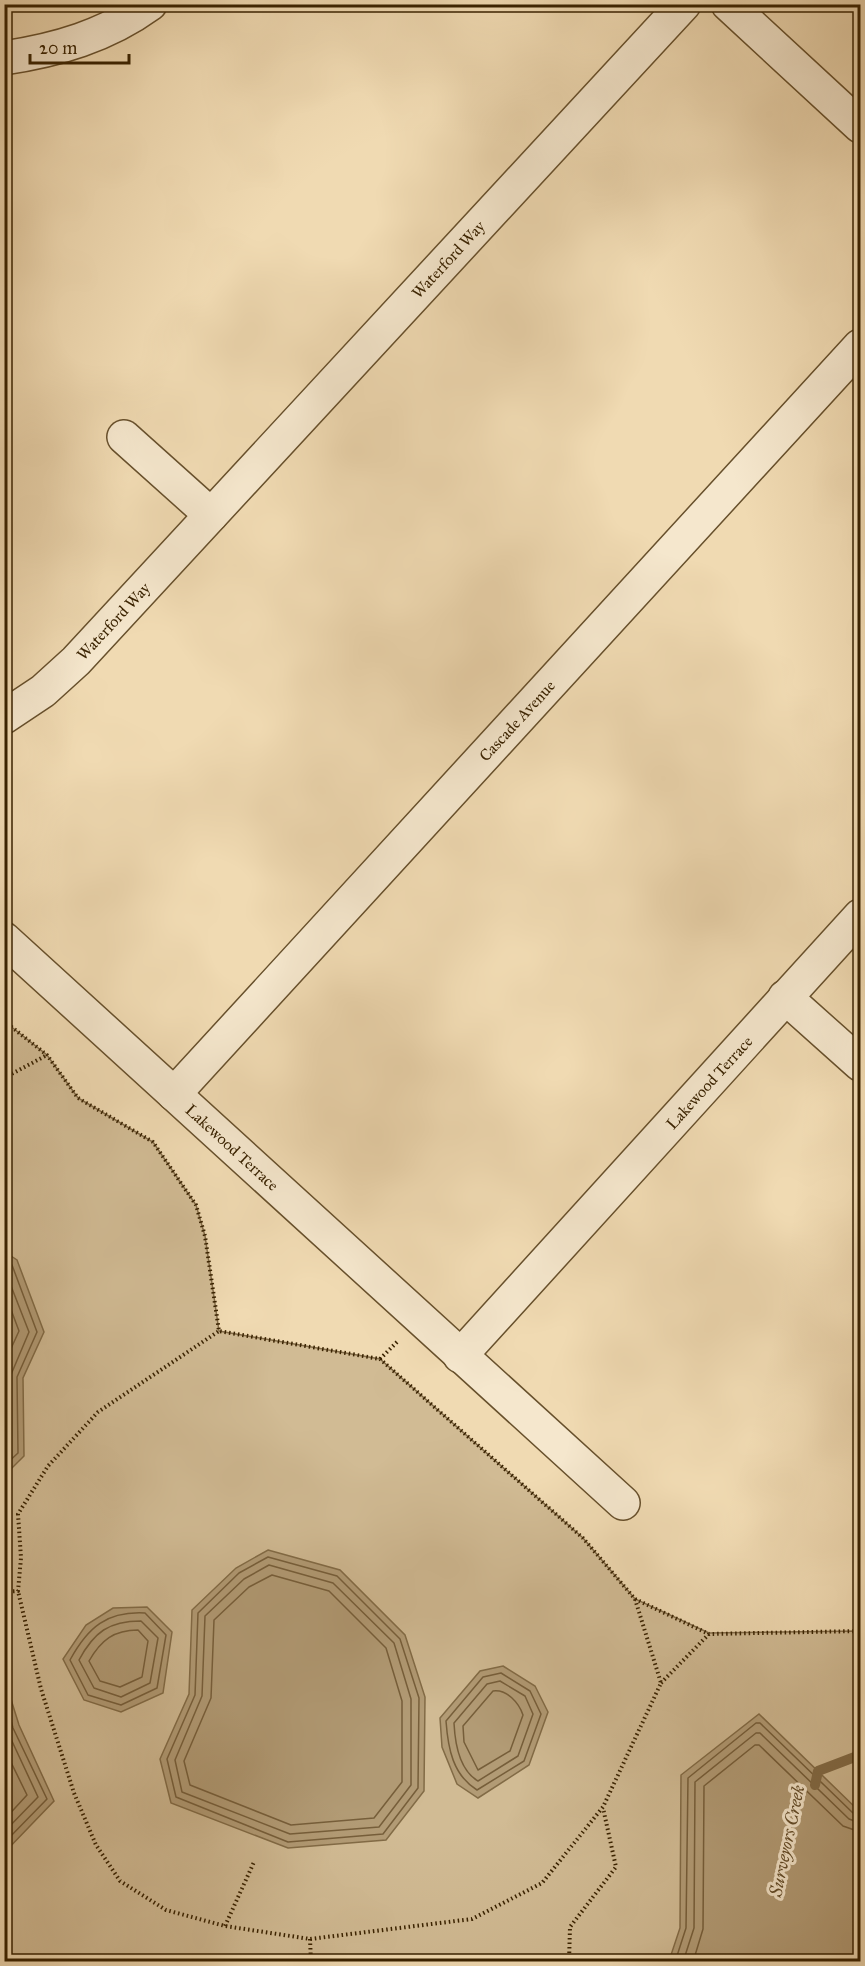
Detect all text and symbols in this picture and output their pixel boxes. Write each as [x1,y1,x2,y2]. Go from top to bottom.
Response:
scale bar [30,27,129,65]
text: 20 m [39,37,77,59]
street label: Waterford Way [408,216,489,302]
street label: Waterford Way [73,578,154,664]
street label: Cascade Avenue [475,676,559,765]
street label: Lakewood Terrace [662,1032,757,1133]
street label: Lakewood Terrace [182,1100,283,1195]
water label: Surveyors Creek [764,1783,810,1900]

